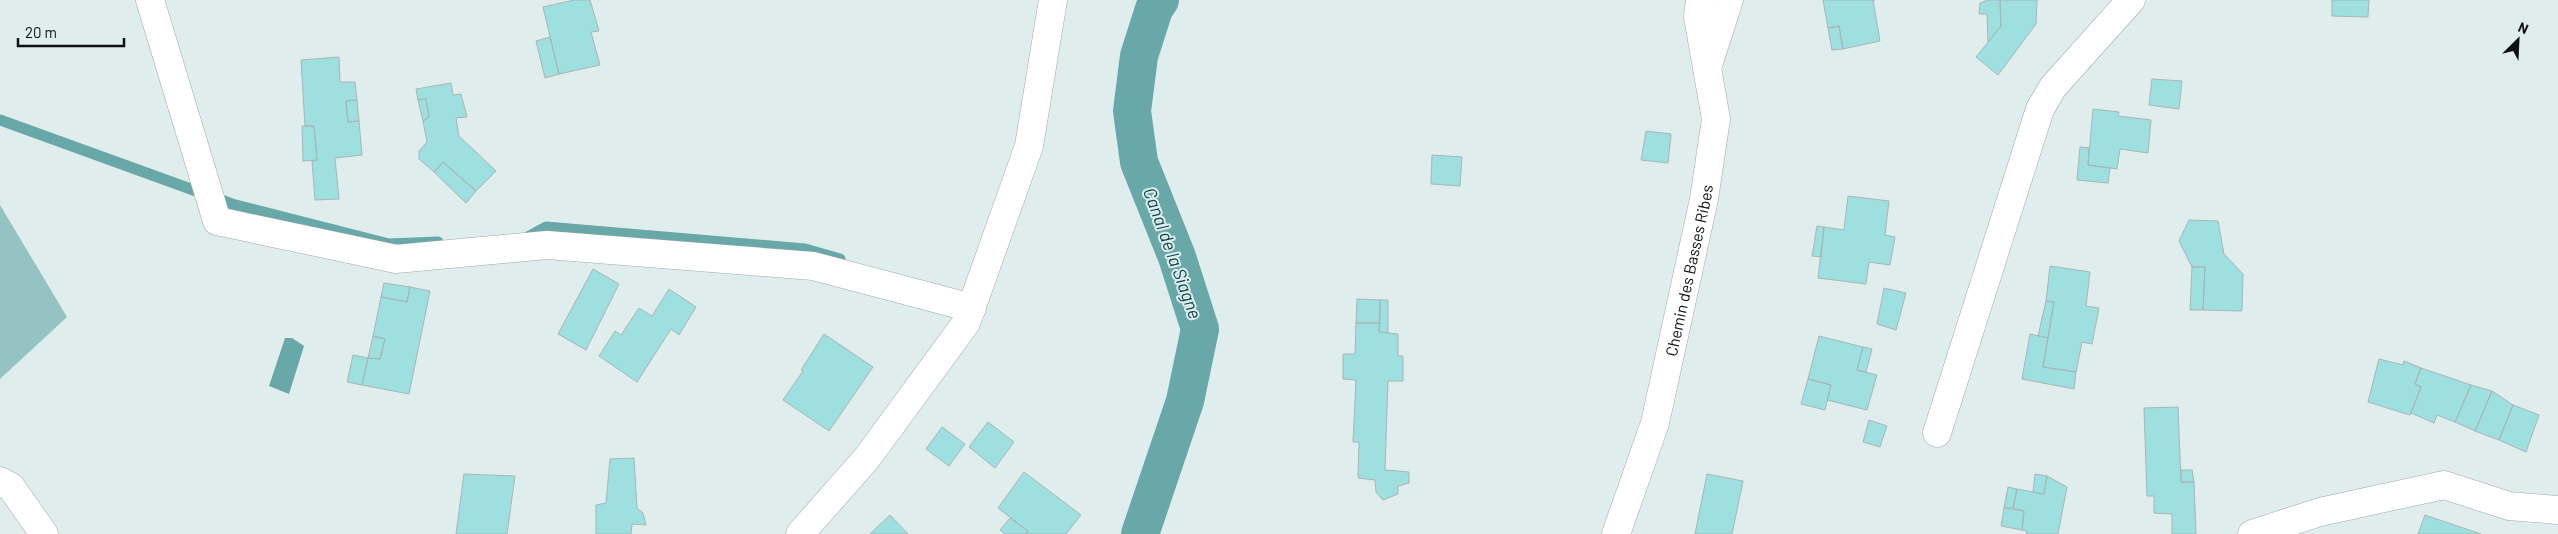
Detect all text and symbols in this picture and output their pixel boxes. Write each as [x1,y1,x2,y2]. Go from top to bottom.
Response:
scale bar [18,15,124,47]
north arrow [2493,15,2543,65]
text: N [2516,18,2531,37]
text: 20 m [25,23,57,41]
street label: Chemin des Basses Ribes [1660,183,1716,358]
water label: Canal de la Siagne [1139,184,1207,322]

